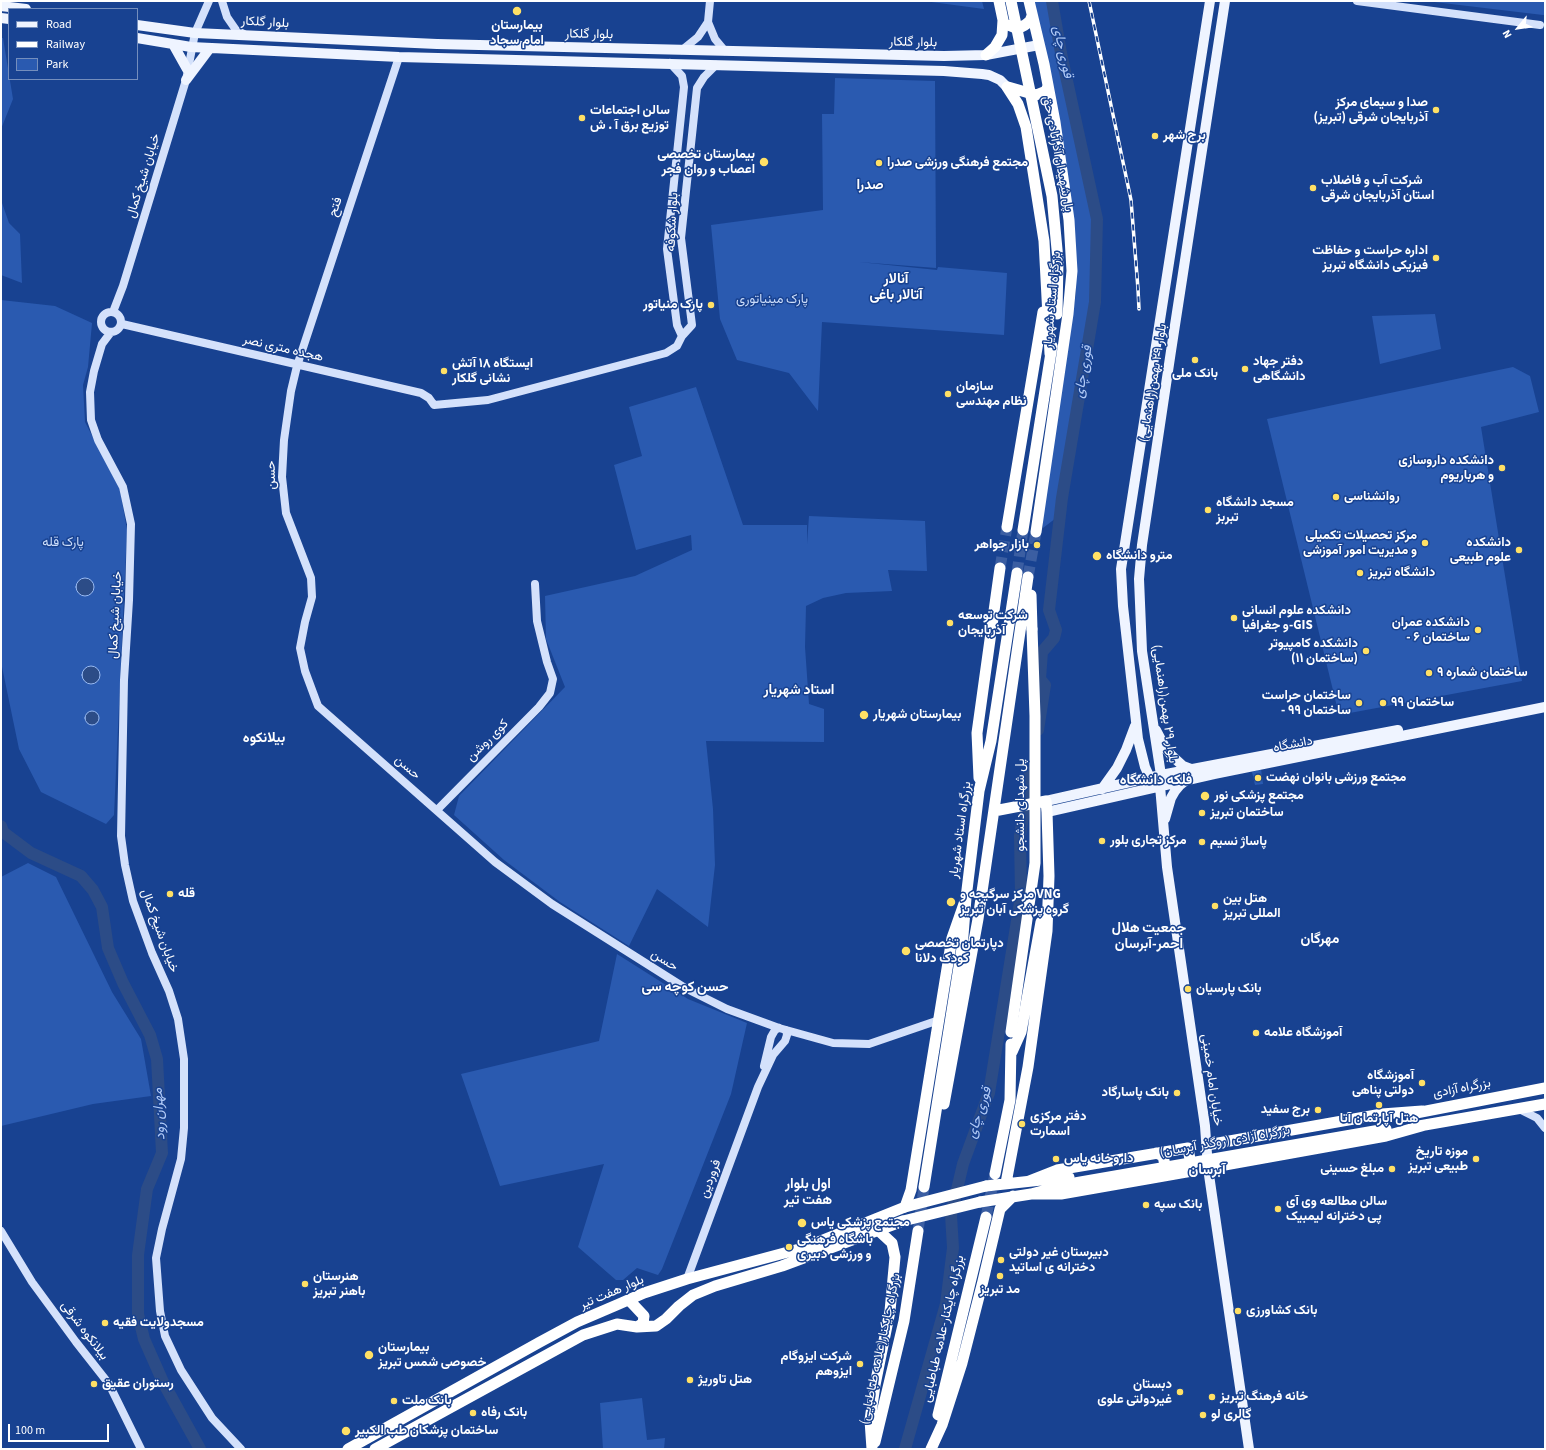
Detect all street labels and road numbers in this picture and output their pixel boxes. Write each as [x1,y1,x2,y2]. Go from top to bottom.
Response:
street label: بلوار گلکار [241,14,289,32]
street label: بلوار گلکار [565,27,613,43]
street label: بلوار گلکار [889,35,937,51]
street label: پل شهیدان آذرآبادی حق [1038,95,1076,213]
street label: خیابان شیخ کمال [124,132,164,220]
street label: بلوار شکوفه [664,192,682,252]
street label: فتح [326,195,346,219]
street label: بزرگراه استاد شهریار [1041,251,1065,349]
street label: بلوار ٢٩ بهمن(راهنمایی) [1137,323,1171,443]
street label: هجده متری نصر [241,332,325,366]
street label: حسن [264,460,280,490]
street label: خیابان شیخ کمال [106,571,126,659]
street label: بلوار ٢٩ بهمن(راهنمایی) [1148,644,1180,764]
street label: کوی روشن [464,717,512,765]
street label: دانشگاه [1272,734,1314,756]
street label: حسن [391,753,423,783]
street label: پل شهدای دانشجو [1013,759,1029,851]
street label: بزرگراه استاد شهریار [946,781,976,879]
street label: خیابان شیخ کمال [137,887,181,975]
street label: حسن [648,947,680,975]
street label: خیابان امام خمینی [1197,1033,1225,1127]
street label: بزرگراه آزادی [1432,1076,1492,1102]
street label: بزرگراه آزادی (روگذر آبرسان) [1159,1123,1291,1161]
street label: فروردین [697,1158,725,1200]
street label: بزرگراه چایکنار-علامه طباطبایی [919,1254,969,1404]
street label: بزرگراه چایکنار(علامه طباطبایی) [857,1272,905,1426]
street label: بلوار هفت تیر [578,1273,646,1313]
street label: بیلانکوه شرقی [57,1298,111,1364]

